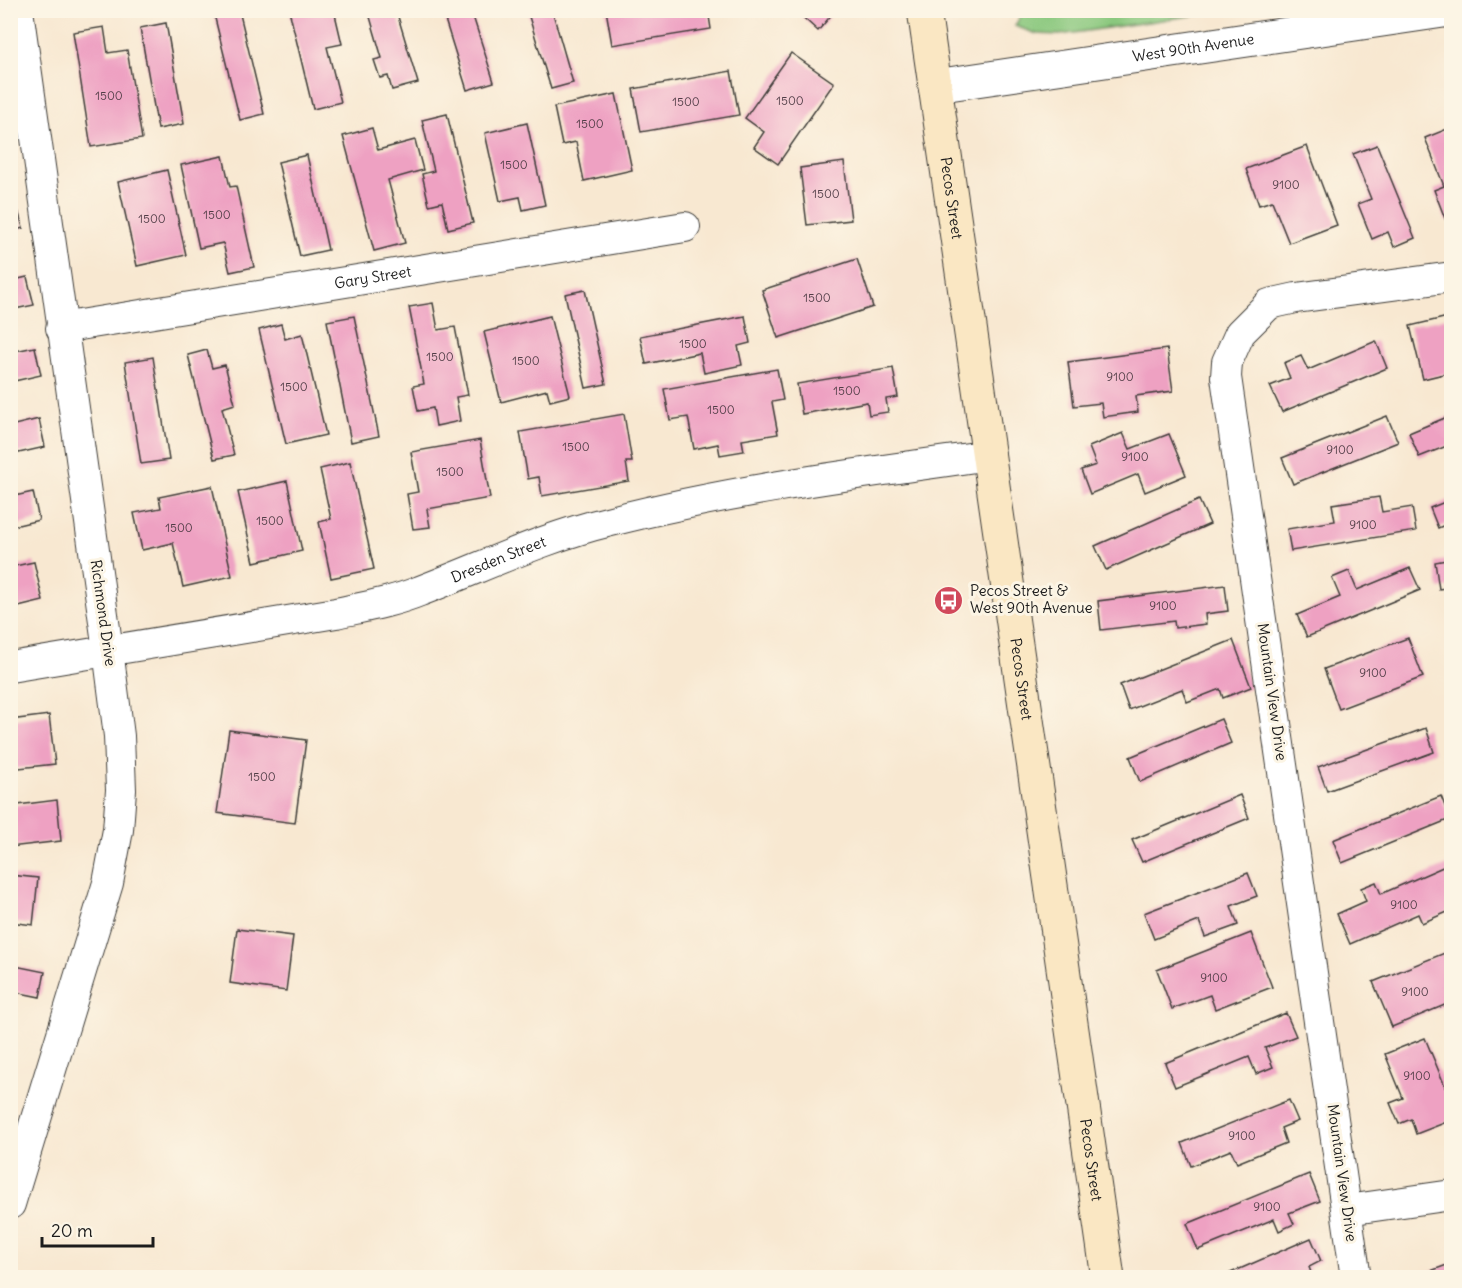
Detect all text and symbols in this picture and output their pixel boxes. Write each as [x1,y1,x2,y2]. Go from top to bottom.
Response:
street label: West 90th Avenue [1131,29,1255,66]
house number: 1500 [95,88,123,103]
house number: 1500 [776,93,804,108]
house number: 1500 [672,94,700,109]
house number: 1500 [576,116,604,131]
street label: Pecos Street [936,156,967,240]
house number: 1500 [500,157,528,172]
house number: 9100 [1272,177,1300,192]
house number: 1500 [812,186,840,201]
house number: 1500 [203,207,231,222]
house number: 1500 [138,211,166,226]
street label: Gary Street [333,261,413,293]
house number: 1500 [803,290,831,305]
house number: 1500 [679,336,707,351]
house number: 1500 [426,349,454,364]
house number: 1500 [512,353,540,368]
house number: 9100 [1106,369,1134,384]
house number: 1500 [280,379,308,394]
house number: 1500 [833,383,861,398]
house number: 1500 [707,402,735,417]
house number: 1500 [562,439,590,454]
house number: 9100 [1326,442,1354,457]
house number: 9100 [1121,449,1149,464]
house number: 1500 [436,464,464,479]
house number: 1500 [256,513,284,528]
house number: 9100 [1349,517,1377,532]
house number: 1500 [165,520,193,535]
street label: Dresden Street [448,532,548,587]
street label: Richmond Drive [87,558,120,667]
place label: Pecos Street & West 90th Avenue [970,581,1093,617]
bus stop icon: Pecos Street & West 90th Avenue [933,584,965,616]
house number: 9100 [1149,598,1177,613]
street label: Mountain View Drive [1253,622,1292,762]
street label: Pecos Street [1006,636,1037,721]
house number: 9100 [1359,665,1387,680]
house number: 1500 [248,769,276,784]
house number: 9100 [1390,897,1418,912]
house number: 9100 [1200,970,1228,985]
house number: 9100 [1401,984,1429,999]
house number: 9100 [1403,1068,1431,1083]
street label: Mountain View Drive [1323,1103,1362,1243]
street label: Pecos Street [1076,1117,1107,1202]
house number: 9100 [1228,1128,1256,1143]
house number: 9100 [1253,1199,1281,1214]
scale bar [42,1210,153,1248]
text: 20 m [51,1219,93,1242]

